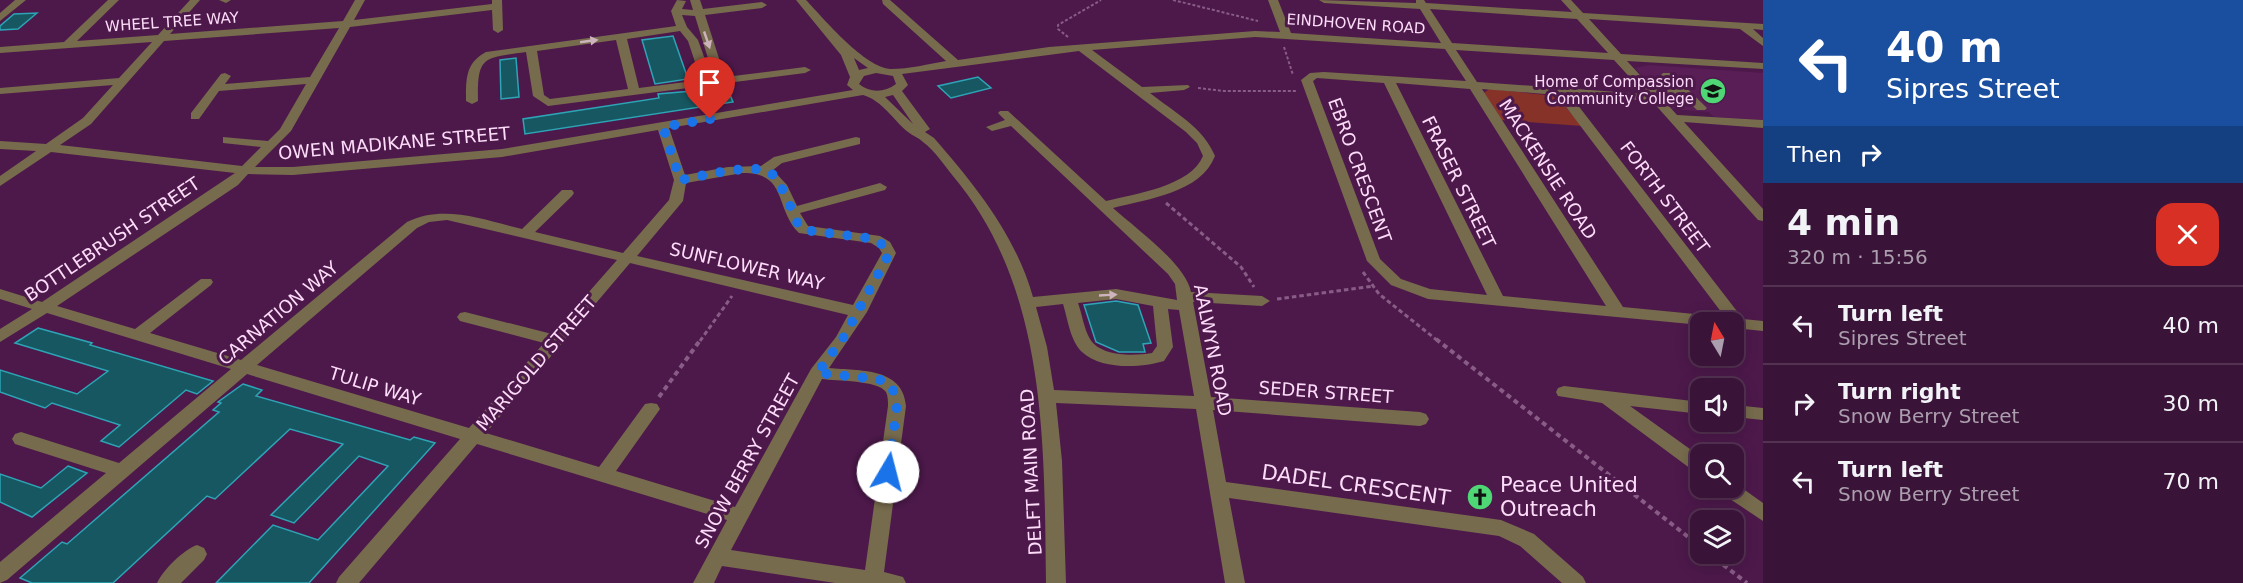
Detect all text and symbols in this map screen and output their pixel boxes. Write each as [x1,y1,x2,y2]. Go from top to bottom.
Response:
street label: WHEEL TREE WAY [105,8,240,36]
street label: EINDHOVEN ROAD [1286,10,1426,38]
text: 40 m [1886,23,2003,72]
icon: left [1787,24,1865,102]
one-way arrow [702,32,712,50]
one-way arrow [579,36,598,45]
pin [684,57,735,119]
icon: arrive [693,66,726,99]
place label: Home of Compassion Community College [1534,73,1694,108]
text: Sipres Street [1886,73,2060,104]
school or university icon: Home of Compassion Community College [1698,76,1728,106]
street label: EBRO CRESCENT [1324,95,1396,246]
street label: MACKENSIE ROAD [1495,95,1601,243]
street label: FRASER STREET [1418,113,1500,252]
street label: OWEN MADIKANE STREET [277,122,512,164]
street label: FORTH STREET [1616,137,1715,258]
icon: right [1854,138,1887,171]
text: Then [1787,142,1842,167]
street label: BOTTLEBRUSH STREET [20,172,204,305]
text: 4 min [1787,202,1900,243]
button: close [2156,203,2219,266]
street label: SUNFLOWER WAY [668,238,827,294]
text: 320 m · 15:56 [1787,245,1928,269]
street label: CARNATION WAY [214,256,343,369]
street label: AALWYN ROAD [1190,282,1236,418]
street label: MARIGOLD STREET [472,290,601,435]
one-way arrow [1098,291,1117,300]
text: Turn left [1838,301,1943,326]
icon: left [1787,309,1820,342]
north arrow [1690,312,1744,366]
map controls [1690,312,1744,564]
text: 40 m [2163,313,2219,338]
text: Sipres Street [1838,326,1967,350]
street label: TULIP WAY [326,362,424,410]
street label: SNOW BERRY STREET [690,370,804,552]
street label: SEDER STREET [1258,377,1395,407]
button: sound [1690,378,1744,432]
text: Turn right [1838,379,1961,404]
icon: right [1787,387,1820,420]
street label: DELFT MAIN ROAD [1016,388,1046,556]
text: 30 m [2163,391,2219,416]
text: Snow Berry Street [1838,404,2019,428]
position arrow [856,440,920,504]
button: search [1690,444,1744,498]
text: Turn left [1838,457,1943,482]
street label: DADEL CRESCENT [1260,460,1452,510]
icon: left [1787,465,1820,498]
text: 70 m [2163,469,2219,494]
place label: Peace United Outreach [1500,473,1638,521]
church icon: Peace United Outreach [1465,482,1495,512]
text: Snow Berry Street [1838,482,2019,506]
button: layers [1690,510,1744,564]

